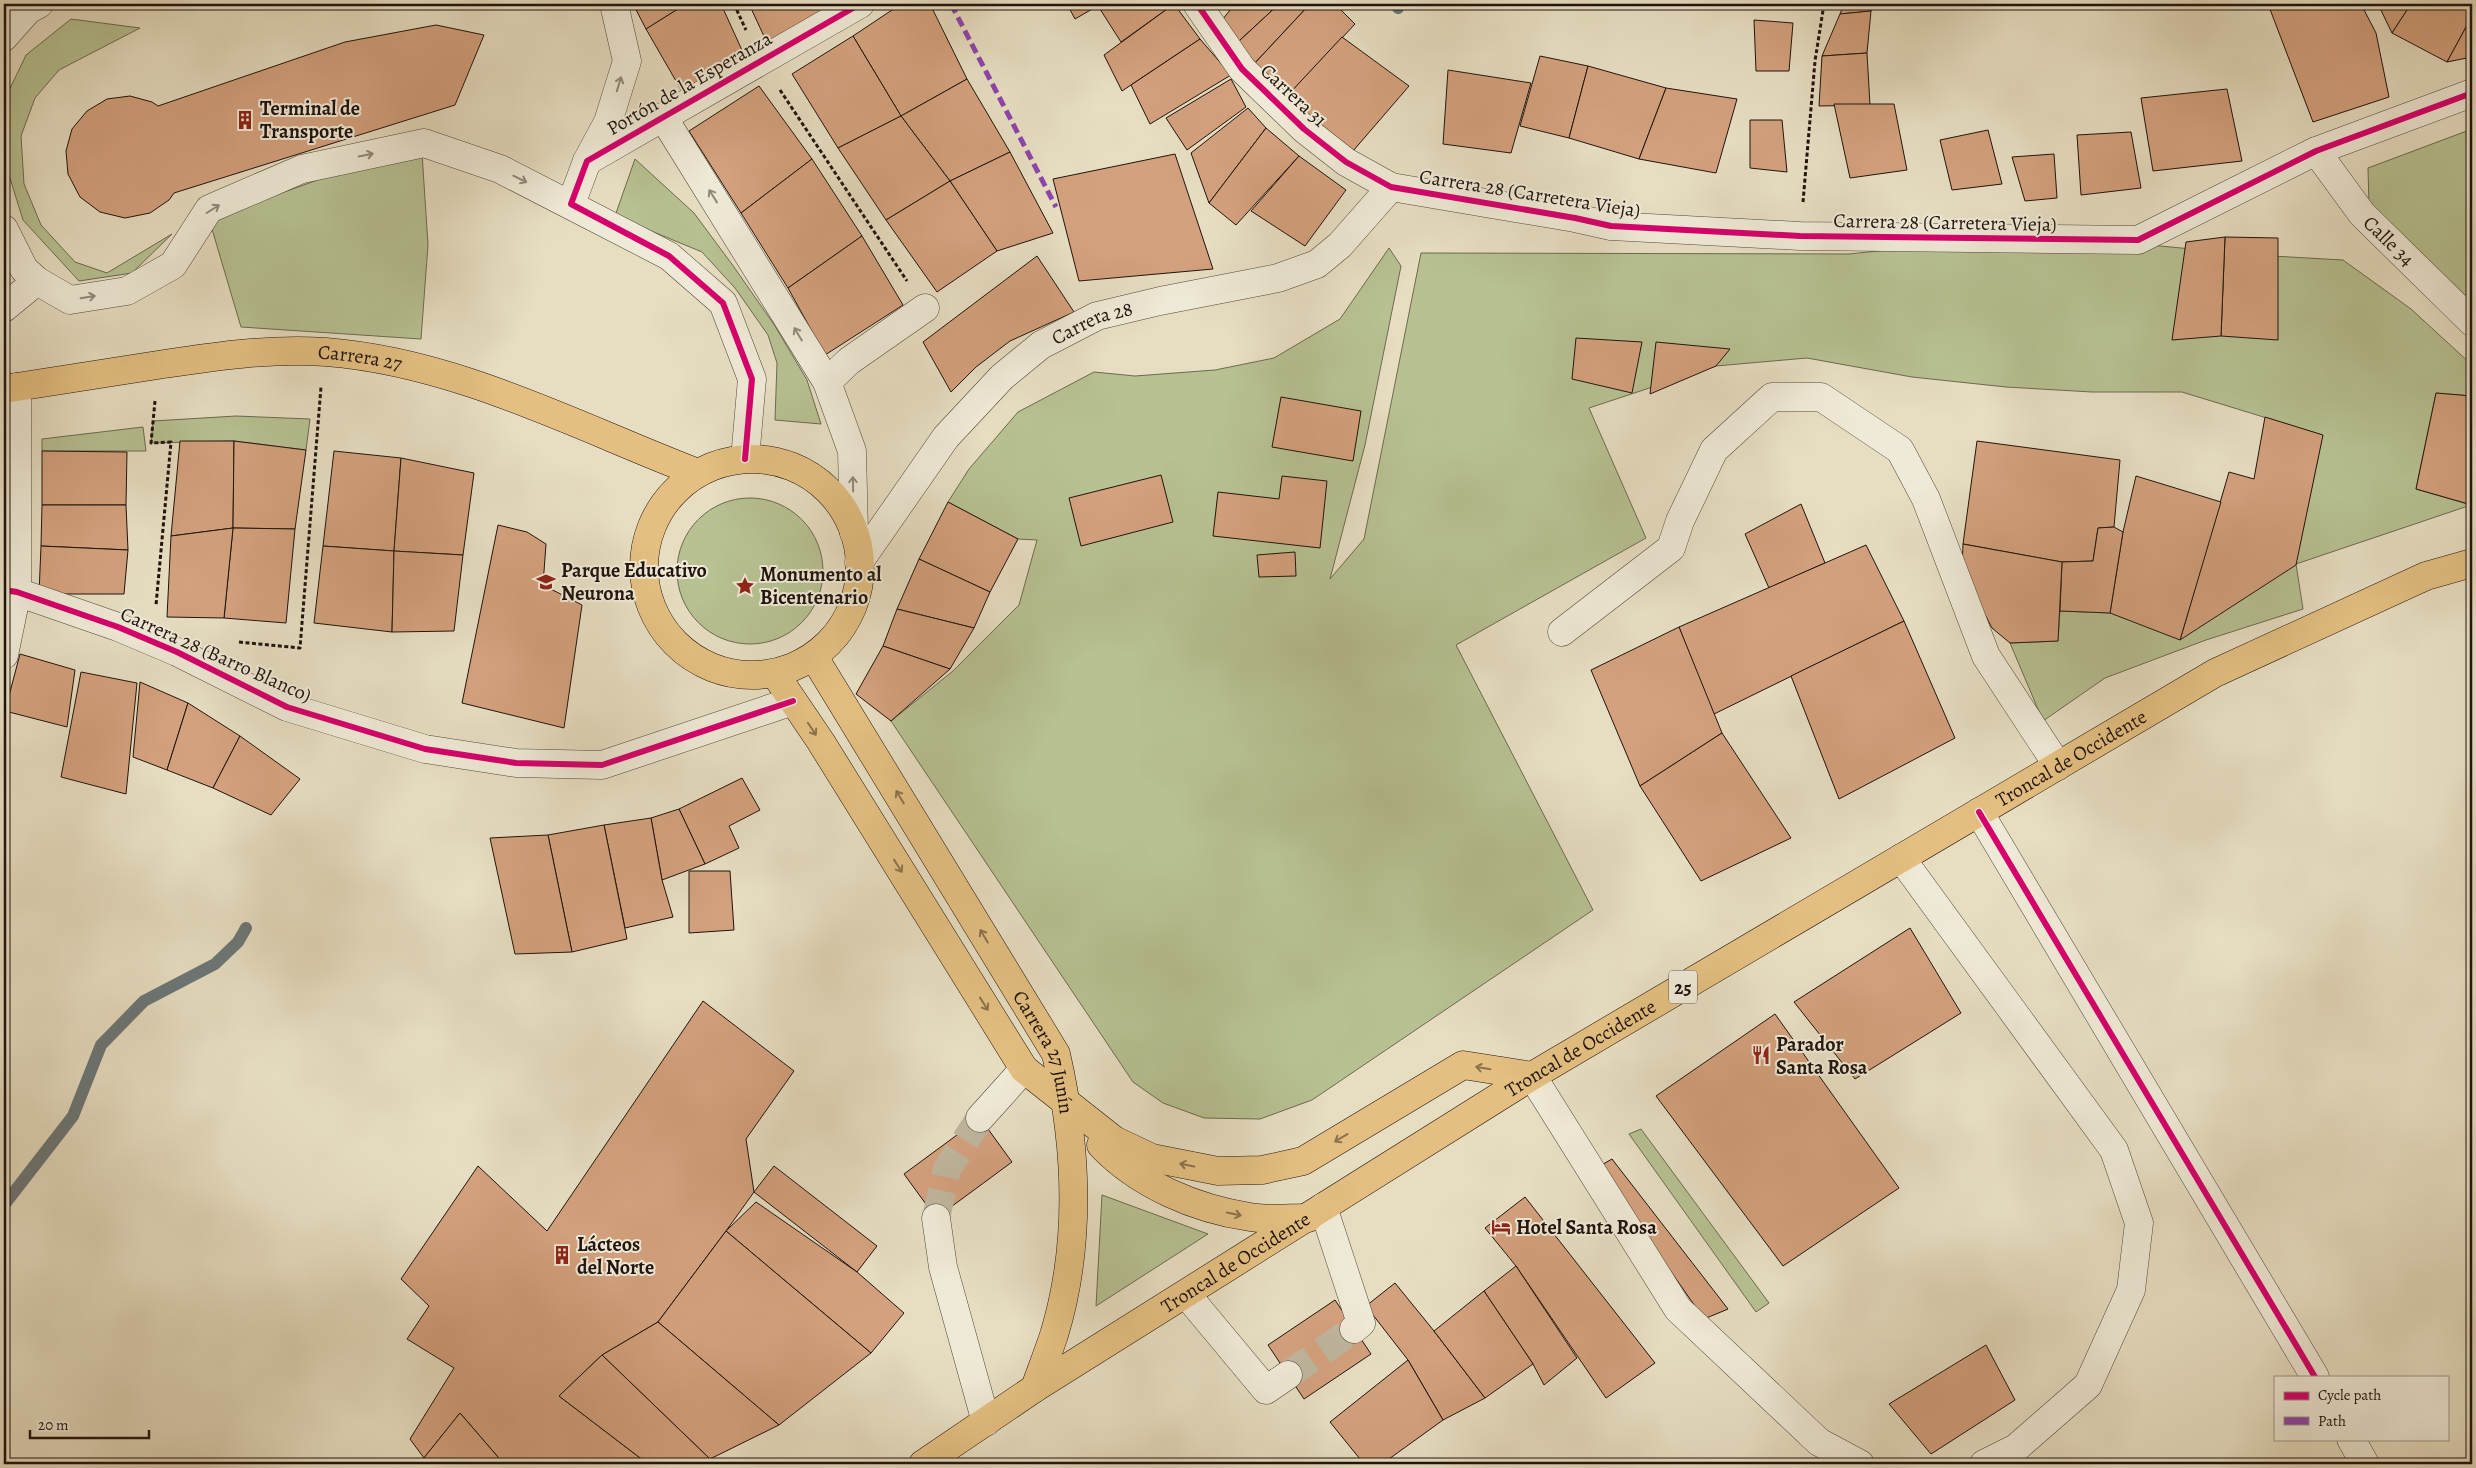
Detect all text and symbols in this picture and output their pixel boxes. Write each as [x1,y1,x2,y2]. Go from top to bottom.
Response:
street label: Portón de la Esperanza [602,25,777,142]
street label: Carrera 31 [1255,58,1333,133]
one-way arrow [615,77,625,93]
place label: Terminal de Transporte [260,95,360,145]
building icon: Terminal de Transporte [234,109,256,131]
one-way arrow [357,150,373,160]
street label: Carrera 28 (Carretera Vieja) [1418,163,1642,224]
one-way arrow [512,175,527,184]
one-way arrow [707,189,717,203]
one-way arrow [206,203,220,213]
street label: Carrera 28 (Carretera Vieja) [1833,207,2057,238]
street label: Calle 34 [2357,210,2420,272]
one-way arrow [80,292,96,302]
street label: Carrera 28 [1047,295,1135,351]
one-way arrow [793,327,803,341]
street label: Carrera 27 [317,338,405,377]
one-way arrow [848,476,858,492]
place label: Parque Educativo Neurona [561,557,707,607]
place label: Monumento al Bicentenario [760,561,882,611]
school or university icon: Parque Educativo Neurona [535,571,557,593]
place icon: Monumento al Bicentenario [734,575,756,597]
street label: Carrera 28 (Barro Blanco) [116,600,316,709]
street label: Troncal de Occidente [1991,703,2152,814]
one-way arrow [807,721,817,735]
one-way arrow [894,790,905,804]
one-way arrow [894,859,904,873]
one-way arrow [979,929,989,943]
road number: 25 [1669,970,1697,1004]
street label: Carrera 27 Junín [1006,985,1080,1116]
street label: Troncal de Occidente [1500,993,1661,1104]
one-way arrow [979,997,989,1011]
place label: Parador Santa Rosa [1776,1031,1868,1081]
restaurant icon: Parador Santa Rosa [1750,1044,1772,1066]
one-way arrow [1476,1063,1492,1073]
one-way arrow [1335,1134,1349,1144]
one-way arrow [1179,1160,1195,1169]
street label: Troncal de Occidente [1156,1206,1315,1320]
one-way arrow [1226,1210,1242,1219]
place label: Hotel Santa Rosa [1516,1214,1657,1241]
hotel icon: Hotel Santa Rosa [1490,1216,1512,1238]
place label: Lácteos del Norte [577,1231,654,1281]
building icon: Lácteos del Norte [551,1244,573,1266]
legend [2274,1376,2448,1440]
text: Cycle path [2318,1385,2381,1405]
scale bar [30,1408,149,1440]
text: Path [2318,1411,2346,1431]
text: 20 m [38,1415,69,1435]

